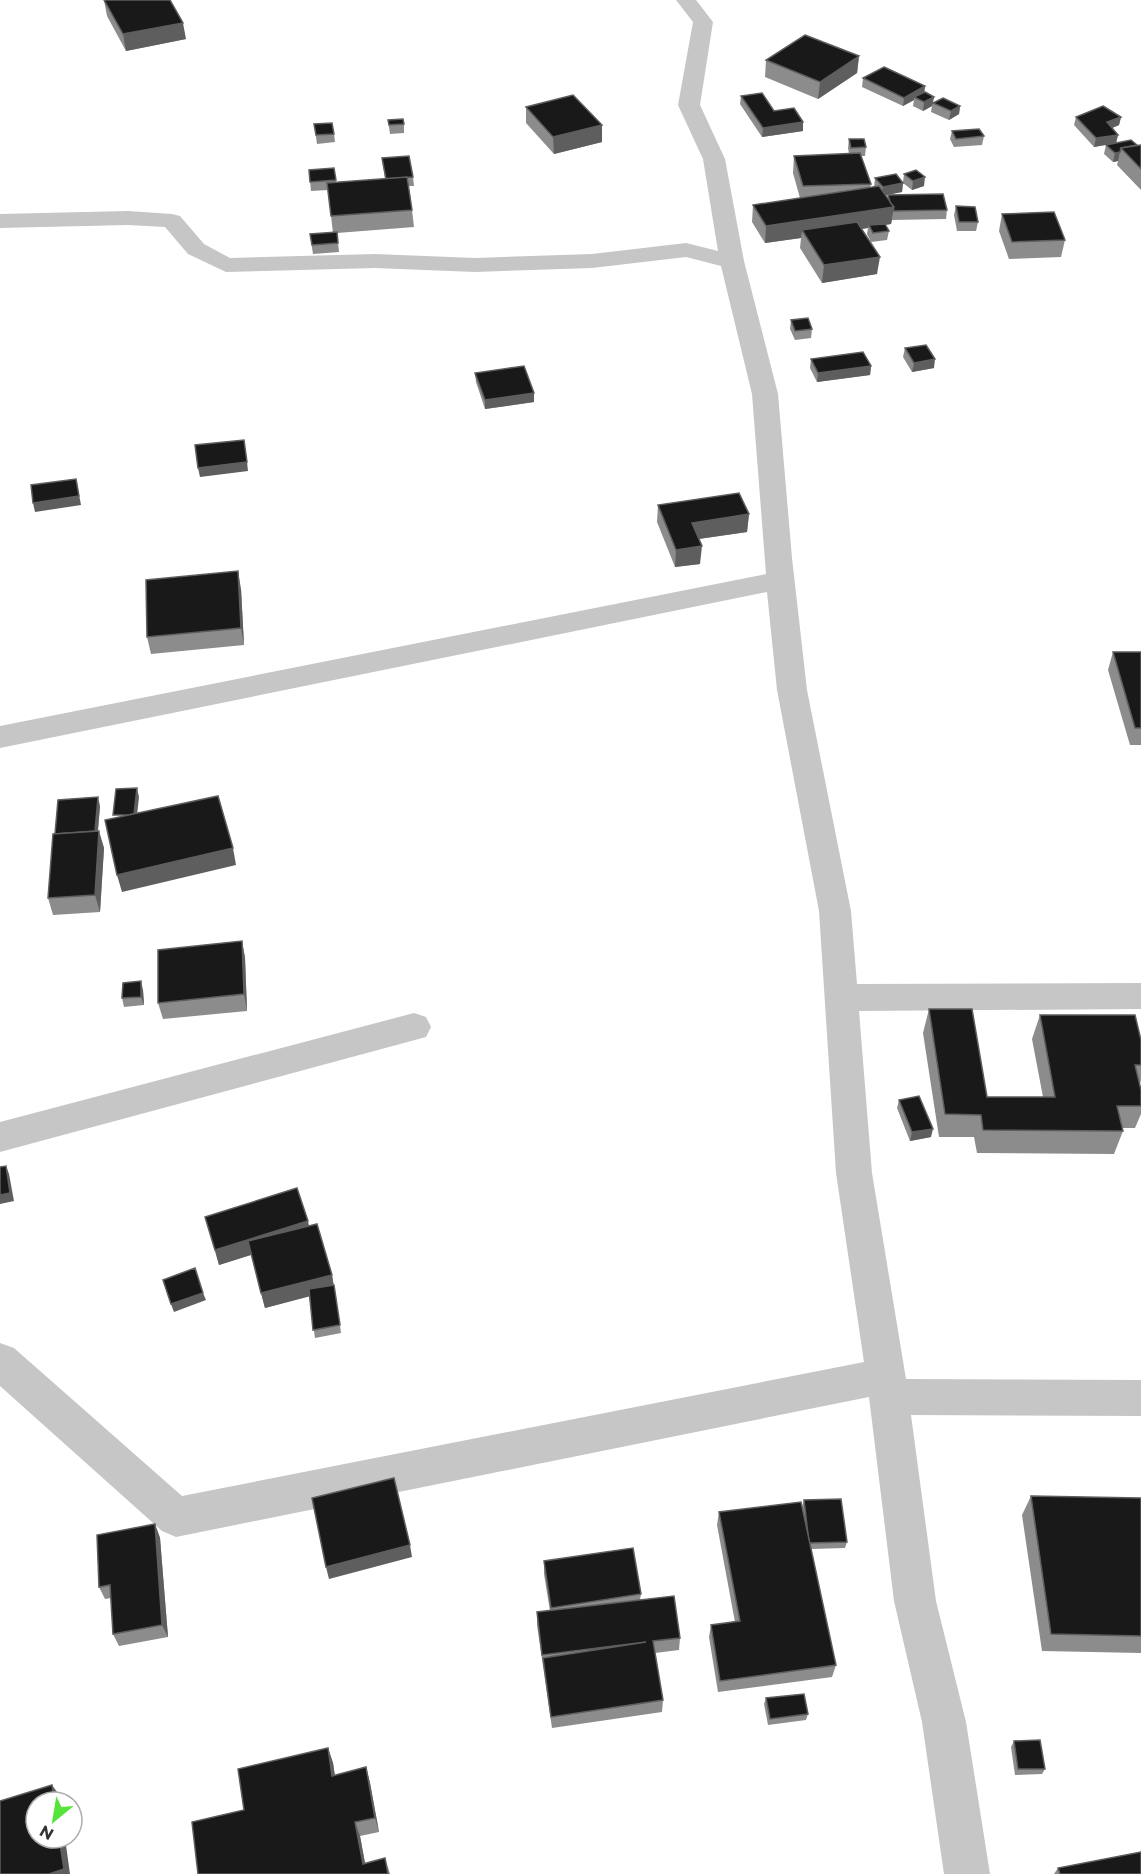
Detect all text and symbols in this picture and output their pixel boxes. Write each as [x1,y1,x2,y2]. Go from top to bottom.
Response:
north arrow [24,1790,84,1850]
text: N [36,1821,57,1844]

